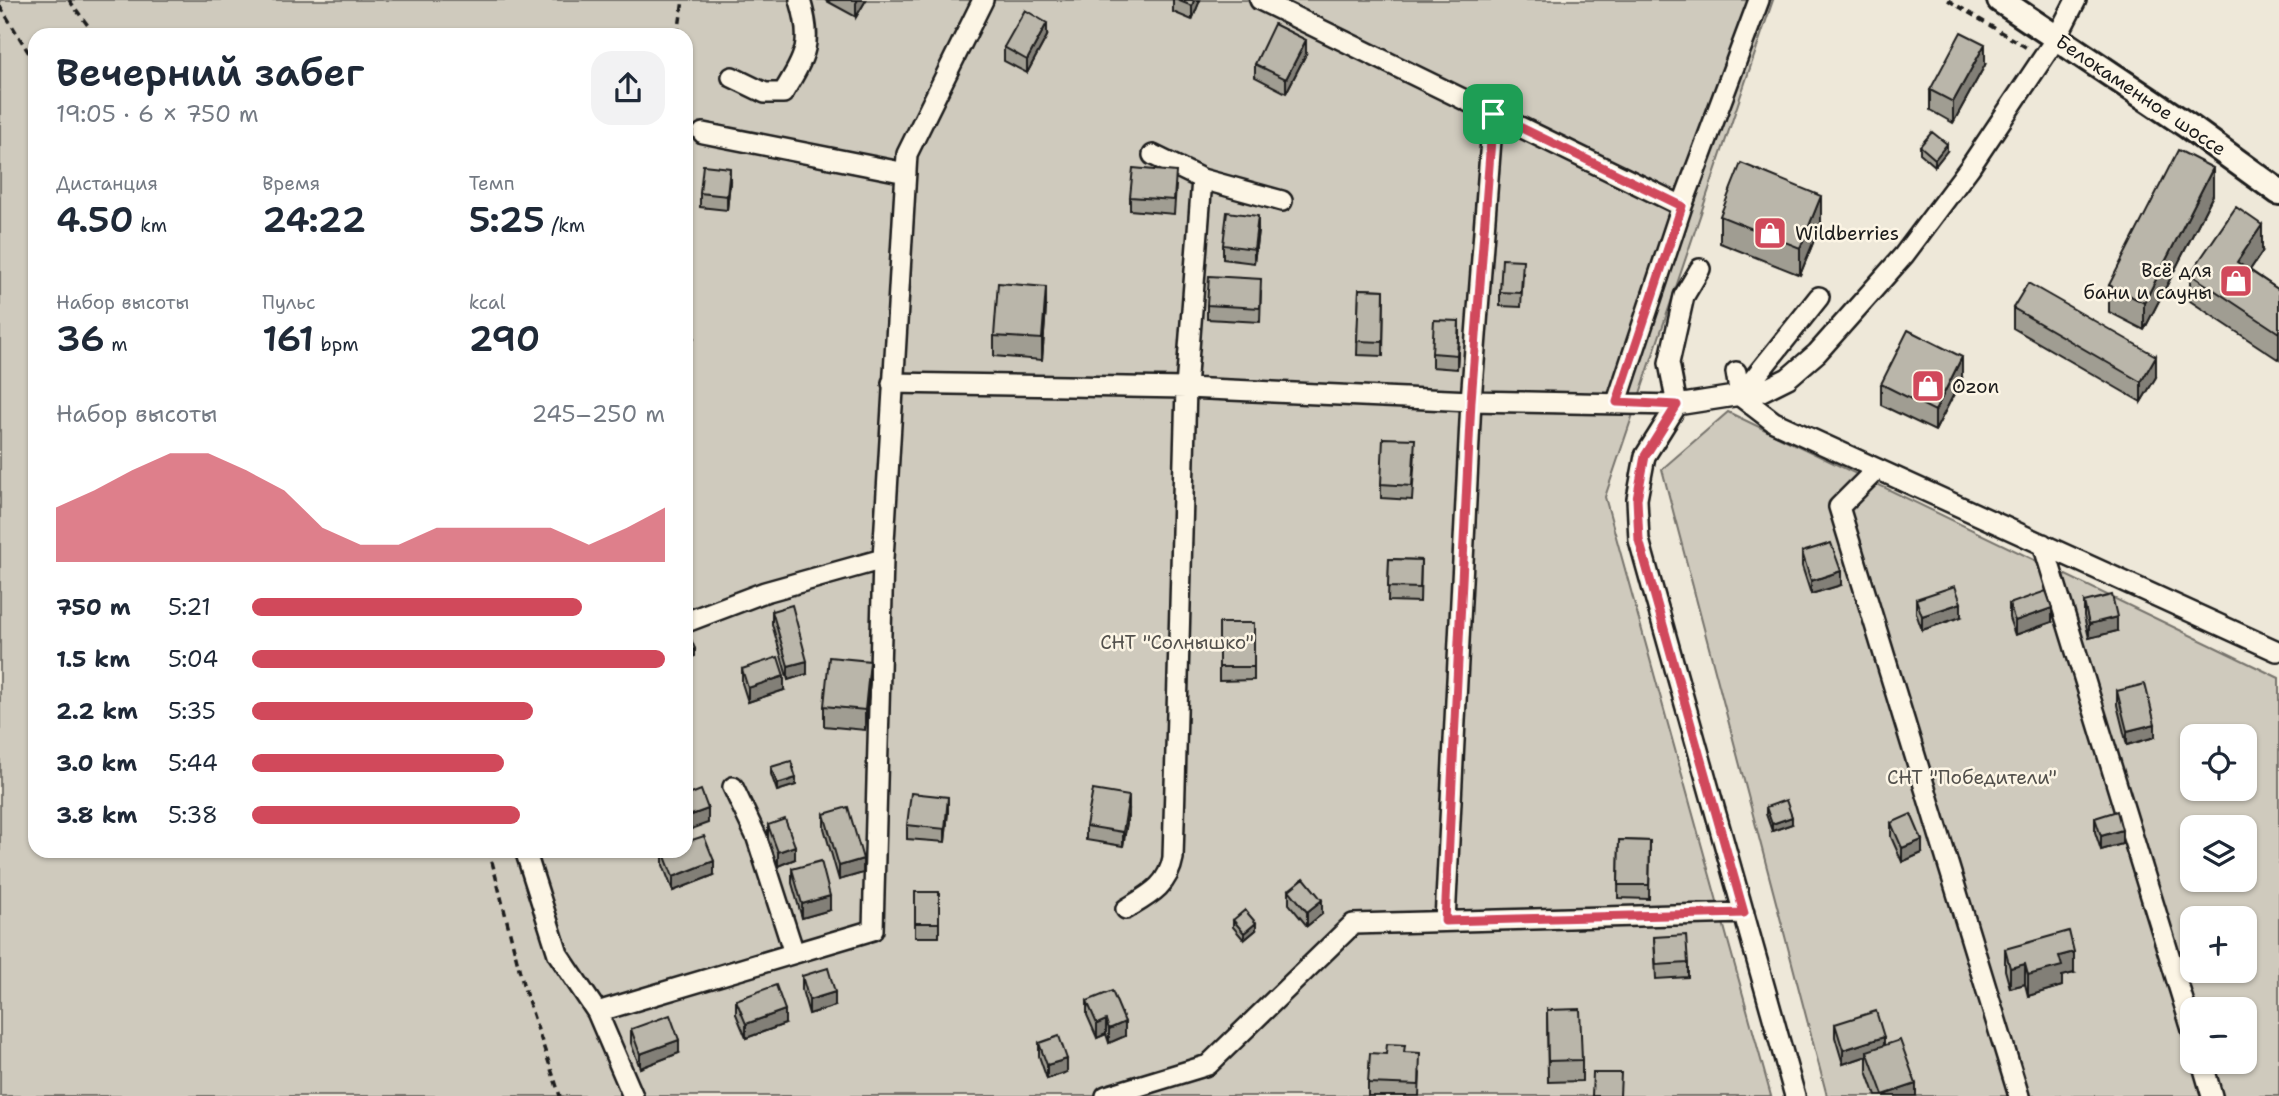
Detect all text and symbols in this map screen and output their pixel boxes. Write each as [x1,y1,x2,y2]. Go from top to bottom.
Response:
street label: Белокаменное шоссе [2051,29,2231,161]
text: Вечерний забег [56,47,364,98]
button: share [591,51,665,125]
pin [1463,84,1523,144]
icon: arrive [1474,95,1512,133]
text: 19:05 · 6 × 750 m [56,99,259,129]
text: Дистанция [56,171,158,196]
text: Время [262,171,320,196]
text: Темп [469,171,515,196]
text: 4.50 [56,196,134,243]
text: 24:22 [262,196,366,243]
text: 5:25 [469,196,545,243]
text: km [134,213,167,238]
text: /km [545,213,585,238]
shop icon: Wildberries [1751,214,1789,252]
place label: Wildberries [1795,221,1899,246]
place label: Всё для бани и сауны [2083,258,2212,305]
shop icon: Всё для бани и сауны [2217,262,2255,300]
text: Набор высоты [56,290,189,315]
text: Пульс [262,290,316,315]
text: kcal [469,290,506,315]
text: 36 [56,315,105,362]
text: 161 [262,315,314,362]
text: 290 [469,315,540,362]
text: m [105,332,128,357]
text: bpm [314,332,359,357]
shop icon: Ozon [1909,367,1947,405]
place label: Ozon [1952,374,1999,399]
text: Набор высоты [56,399,217,429]
text: 245–250 m [531,399,665,429]
text: 750 m [56,592,131,622]
text: 5:21 [168,592,211,622]
park label: СНТ "Солнышко" [1100,630,1254,655]
text: 1.5 km [56,644,130,674]
text: 5:04 [168,644,218,674]
text: 2.2 km [56,696,138,726]
text: 5:35 [168,696,216,726]
map controls [2180,724,2257,1074]
button: locate [2180,724,2257,801]
text: 3.0 km [56,748,137,778]
text: 5:44 [168,748,218,778]
park label: СНТ "Победители" [1887,765,2057,790]
text: 3.8 km [56,800,137,830]
text: 5:38 [168,800,218,830]
button: layers [2180,815,2257,892]
button: + [2180,906,2257,983]
button: − [2180,997,2257,1074]

